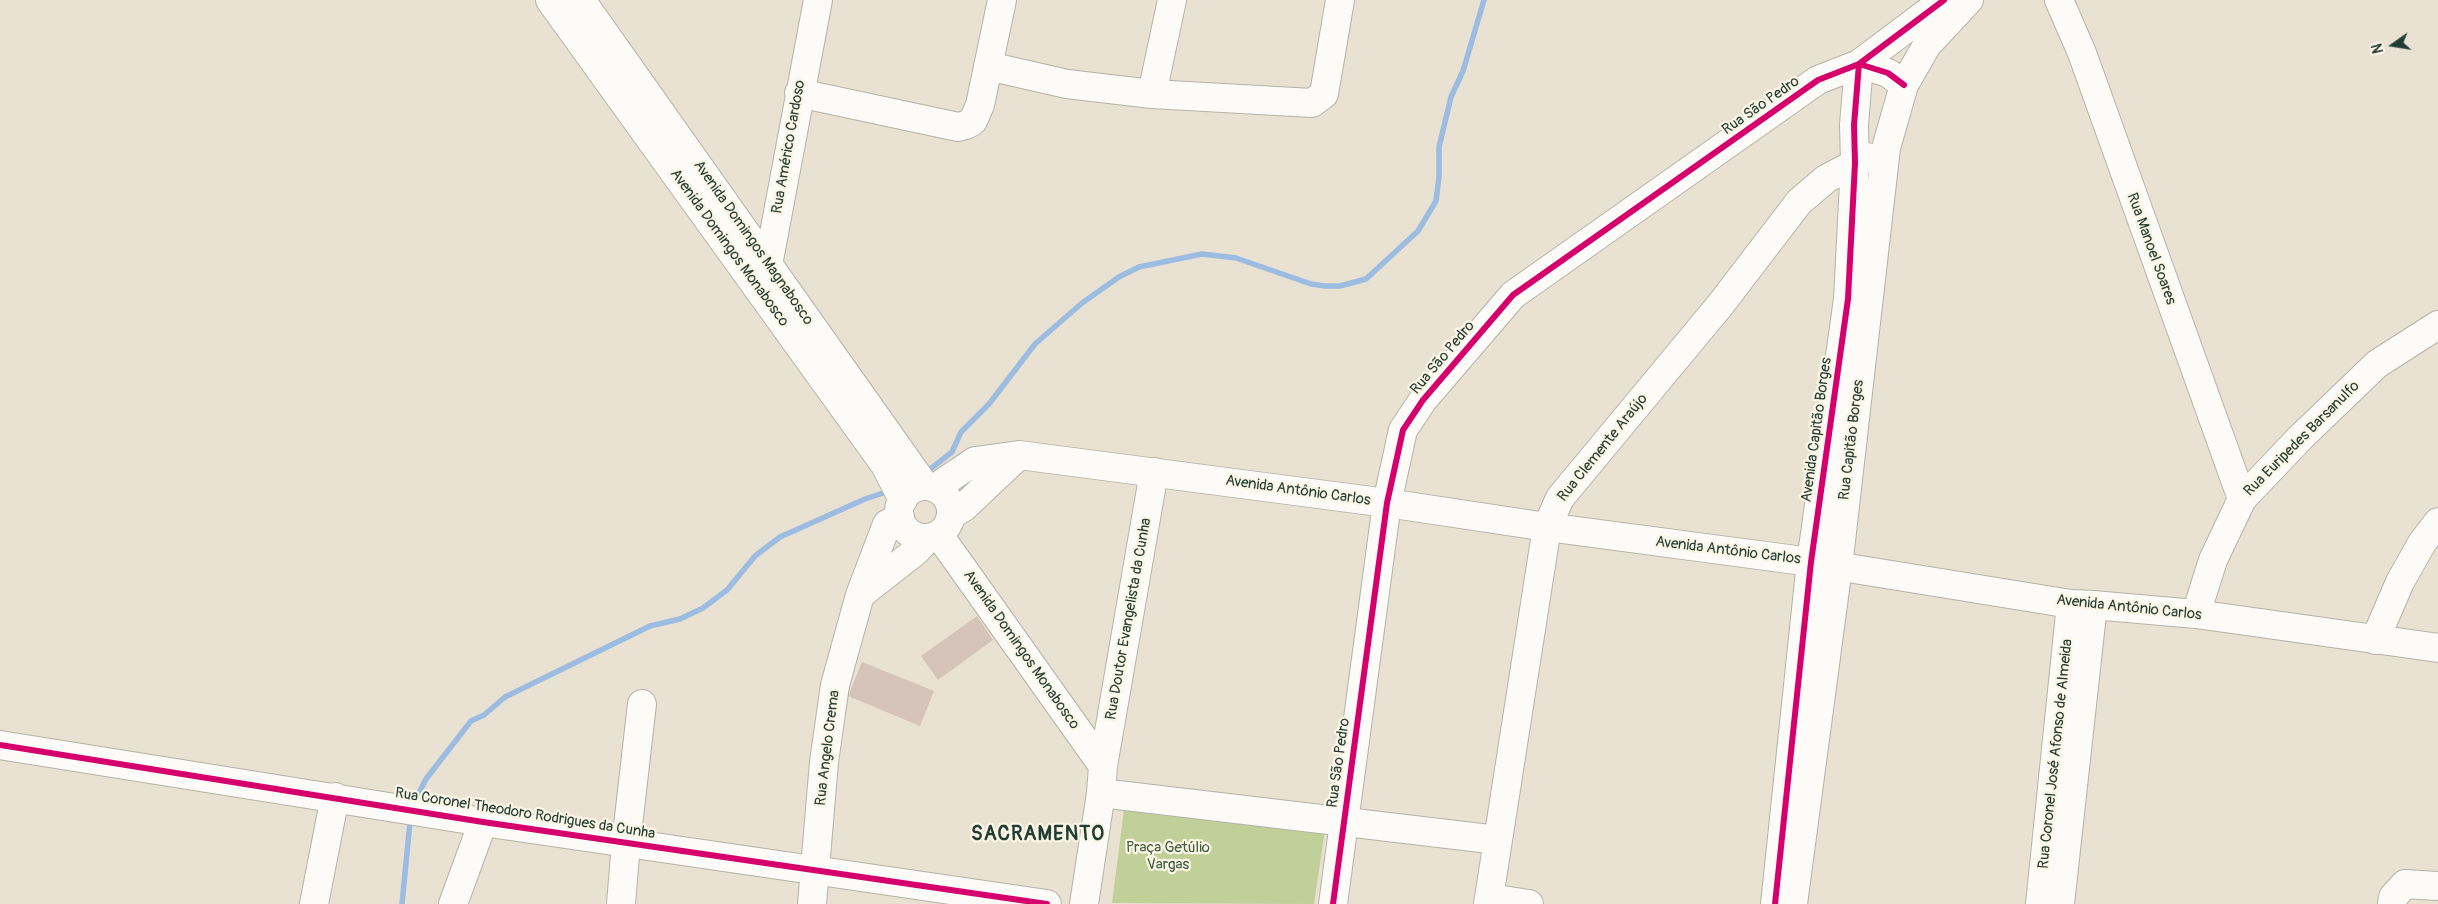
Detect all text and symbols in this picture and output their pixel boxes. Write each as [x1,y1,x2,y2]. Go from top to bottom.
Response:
north arrow [2368,20,2418,70]
text: N [2369,42,2387,55]
street label: Rua São Pedro [1719,73,1803,139]
street label: Rua Américo Cardoso [768,79,810,215]
street label: Avenida Domingos Magnabosco [689,157,817,329]
street label: Avenida Domingos Monabosco [666,166,792,330]
street label: Rua Manoel Soares [2122,191,2180,307]
street label: Rua São Pedro [1407,318,1479,398]
street label: Avenida Capitão Borges [1798,356,1836,504]
street label: Rua Euripedes Barsanulfo [2240,377,2364,501]
street label: Rua Capitão Borges [1836,379,1868,501]
street label: Rua Clemente Araújo [1554,391,1652,505]
street label: Avenida Antônio Carlos [1224,472,1372,510]
street label: Rua Doutor Evangelista da Cunha [1102,517,1156,721]
street label: Avenida Antônio Carlos [1654,533,1802,569]
street label: Avenida Domingos Monabosco [959,567,1083,733]
street label: Avenida Antônio Carlos [2055,591,2203,625]
street label: Rua Coronel José Afonso de Almeida [2035,638,2077,870]
street label: Rua Angelo Crema [812,689,844,807]
street label: Rua São Pedro [1324,717,1354,809]
street label: Rua Coronel Theodoro Rodrigues da Cunha [394,785,656,843]
district label: SACRAMENTO [970,823,1106,847]
park label: Praça Getúlio Vargas [1126,839,1210,874]

